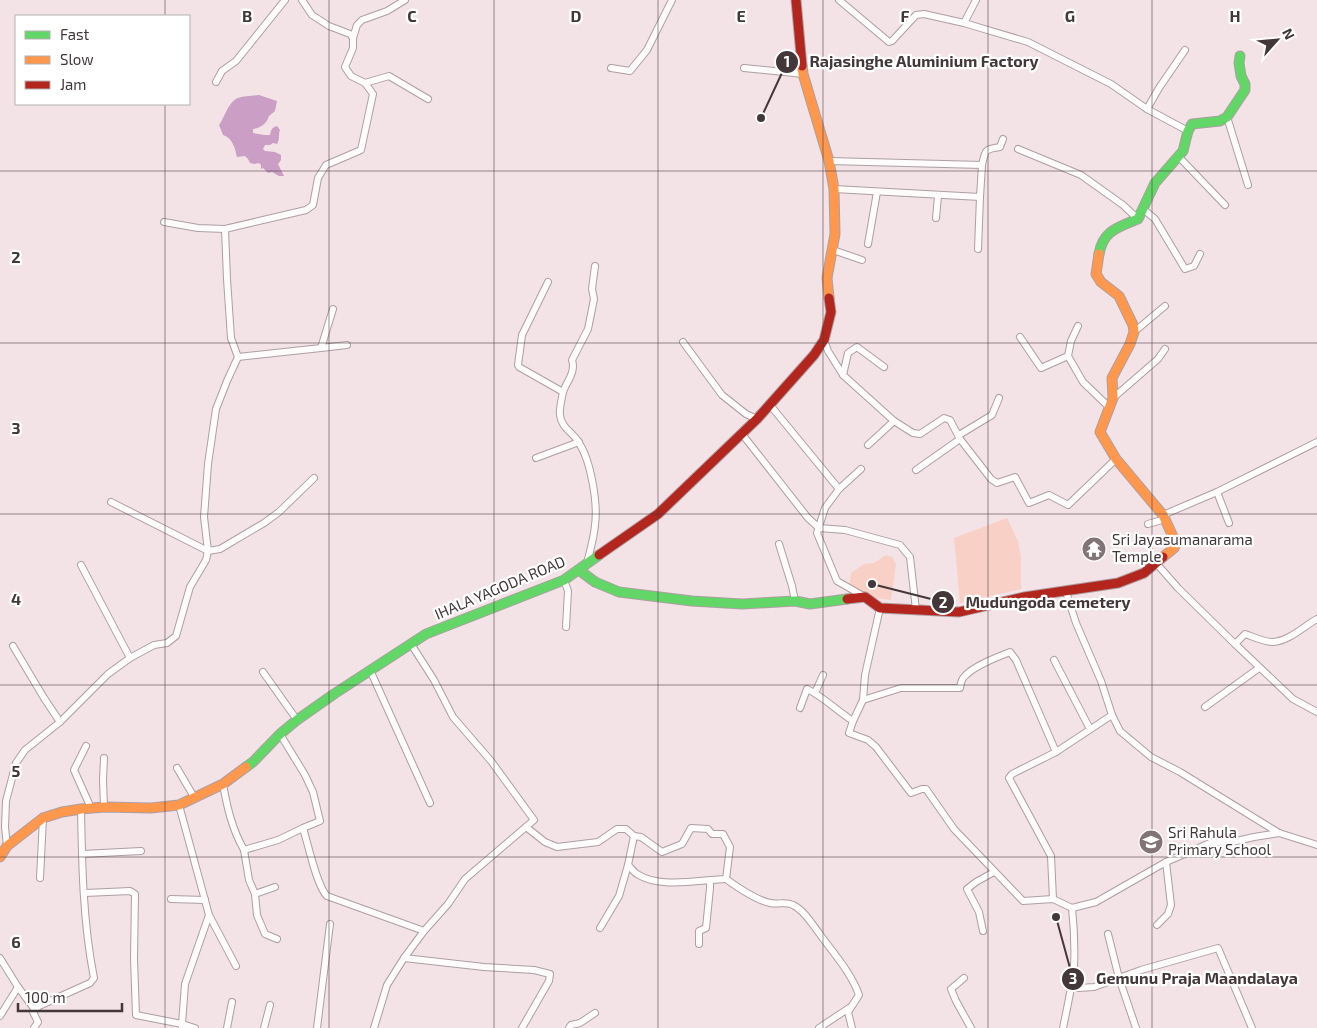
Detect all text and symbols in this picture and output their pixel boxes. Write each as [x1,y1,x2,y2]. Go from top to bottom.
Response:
text: B [242,6,252,25]
text: C [407,6,417,25]
text: D [571,6,582,25]
text: E [736,6,746,25]
text: F [901,6,910,25]
text: G [1065,6,1075,25]
text: H [1229,6,1241,25]
legend [15,15,190,105]
north arrow [1252,15,1302,65]
text: Fast [60,25,90,43]
text: N [1279,26,1299,42]
callout: Rajasinghe Aluminium Factory [775,46,1049,77]
text: Slow [60,50,94,68]
text: Rajasinghe Aluminium Factory [809,51,1039,71]
text: 1 [784,52,790,70]
text: Jam [60,75,86,93]
text: 2 [11,247,21,266]
text: 3 [11,418,21,437]
place label: Sri Jayasumanarama Temple [1112,530,1253,565]
temple icon: Sri Jayasumanarama Temple [1081,536,1107,562]
street label: IHALA YAGODA ROAD [432,551,568,623]
callout: Mudungoda cemetery [930,587,1141,618]
text: 4 [11,589,21,608]
text: Mudungoda cemetery [965,592,1131,612]
text: 2 [939,593,948,611]
text: 5 [12,761,21,780]
place label: Sri Rahula Primary School [1168,823,1271,858]
school or university icon: Sri Rahula Primary School [1138,829,1164,855]
text: 6 [11,932,21,951]
callout: Gemunu Praja Maandalaya [1061,963,1308,994]
text: Gemunu Praja Maandalaya [1096,968,1298,988]
text: 3 [1069,969,1077,987]
scale bar [18,980,121,1012]
text: 100 m [25,988,66,1006]

